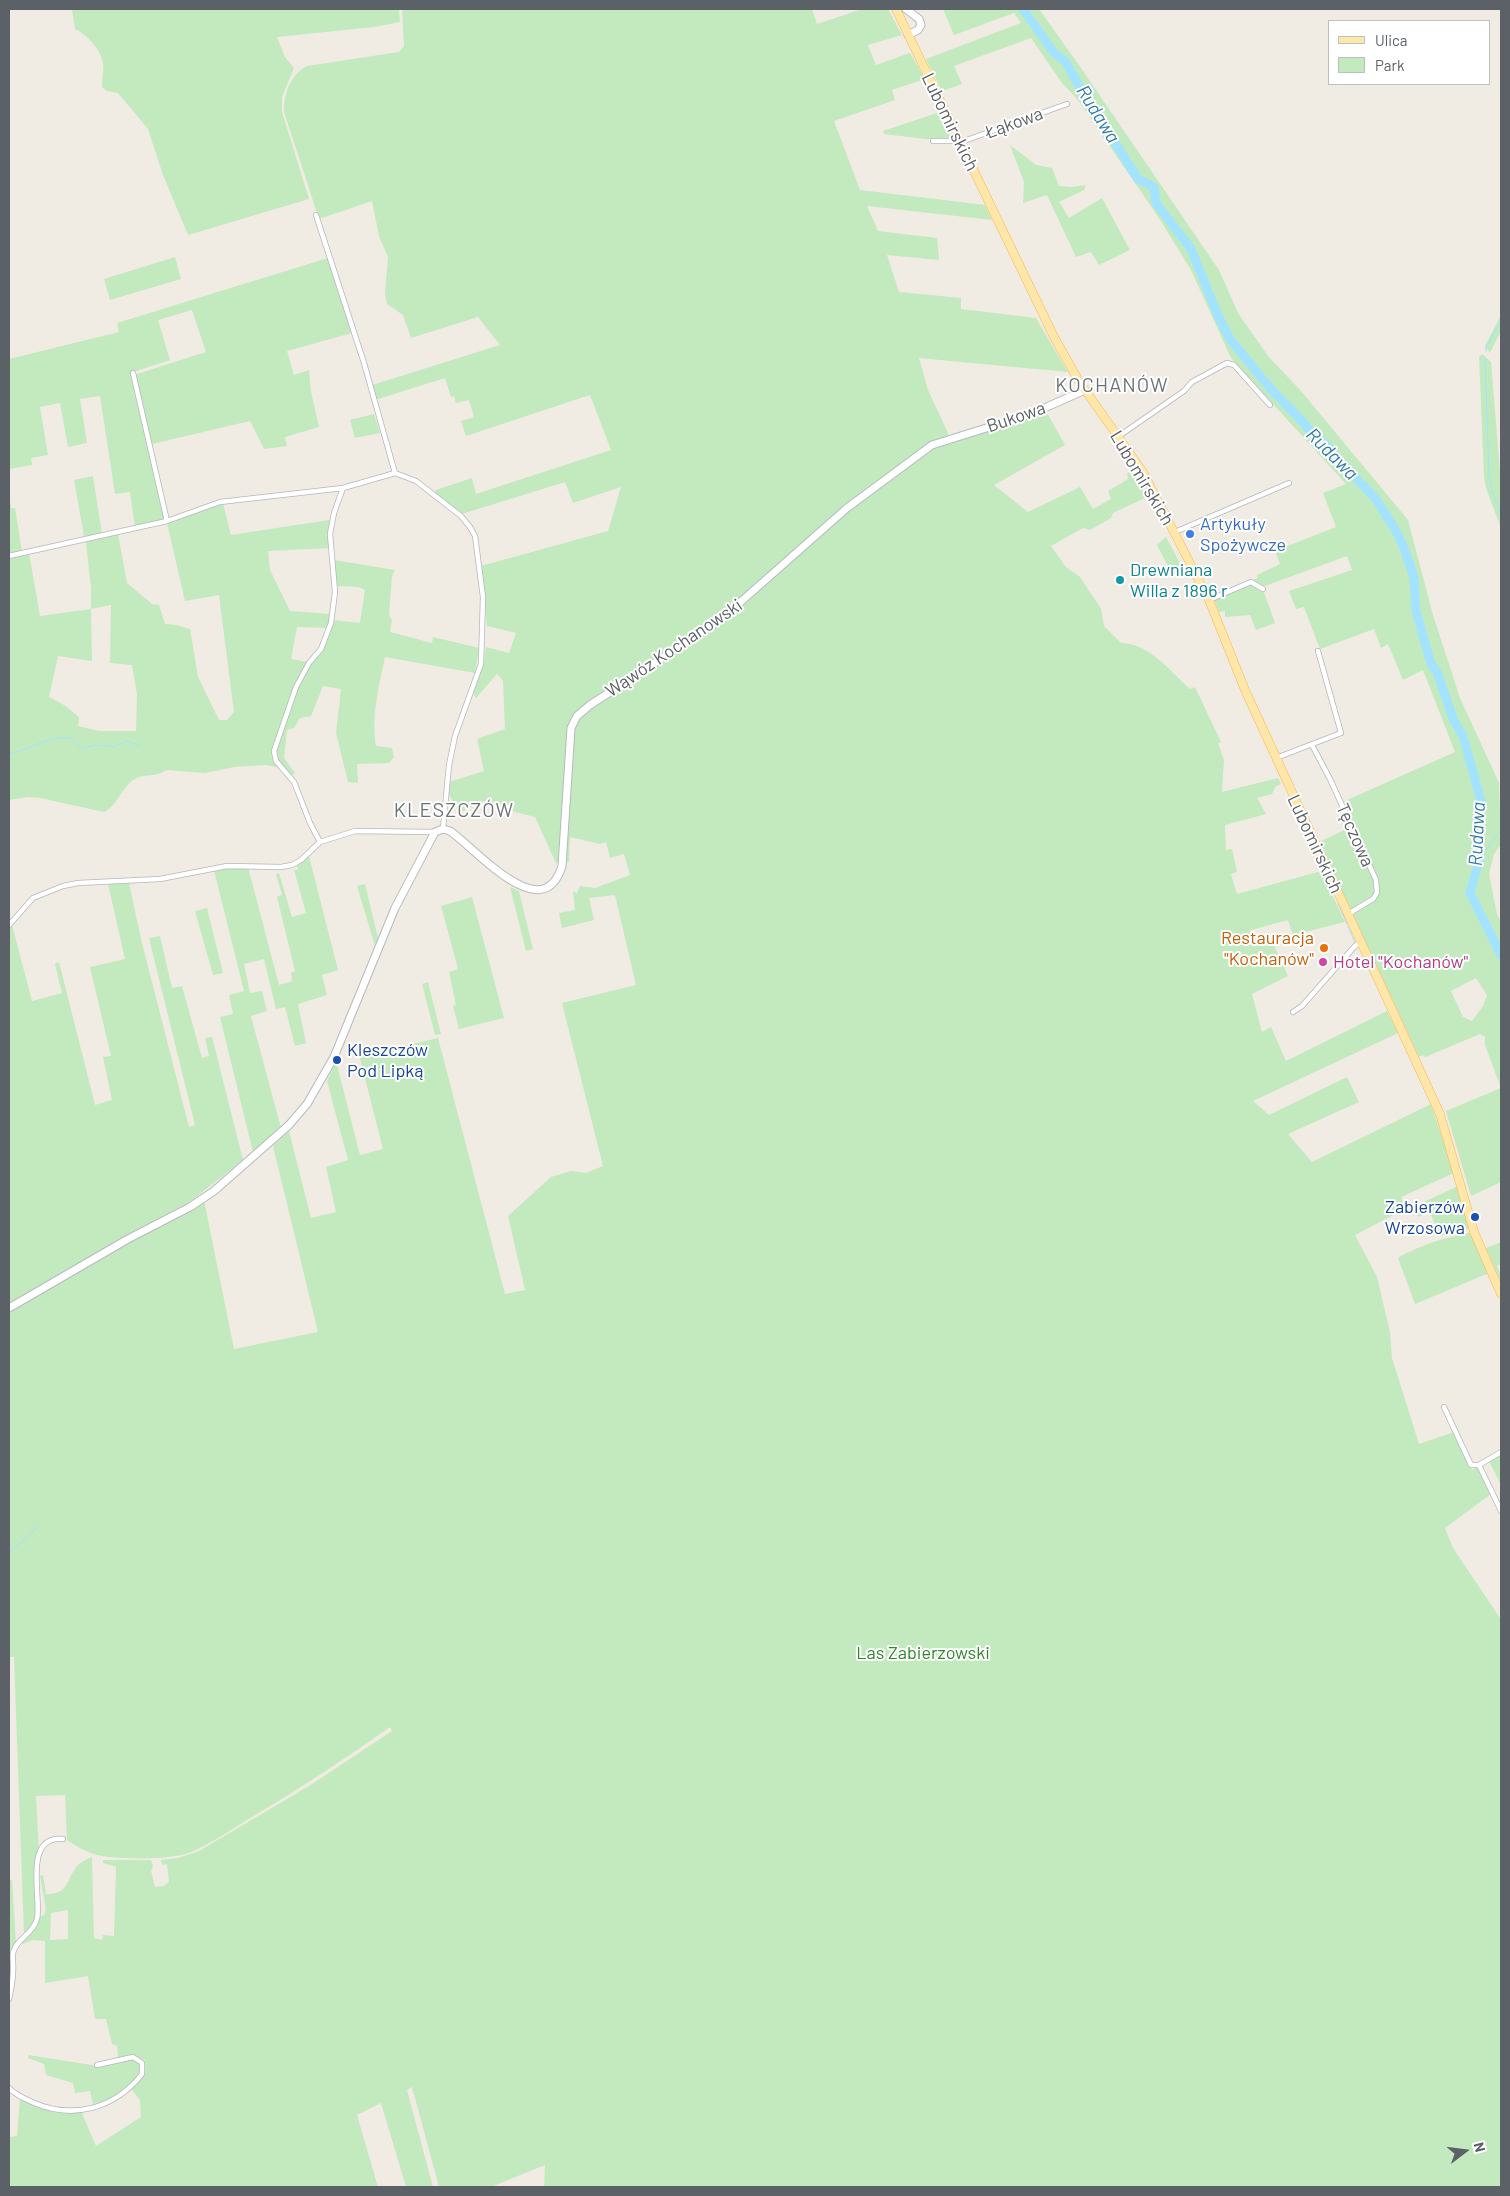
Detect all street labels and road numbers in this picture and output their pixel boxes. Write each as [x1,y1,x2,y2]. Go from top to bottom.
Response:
street label: Lubomirskich [917,69,983,175]
street label: Łąkowa [982,103,1046,143]
street label: Bukowa [984,397,1048,437]
street label: Lubomirskich [1105,427,1179,529]
street label: Wąwóz Kochanowski [601,594,747,702]
street label: Lubomirskich [1283,791,1347,897]
street label: Tęczowa [1331,800,1379,870]

